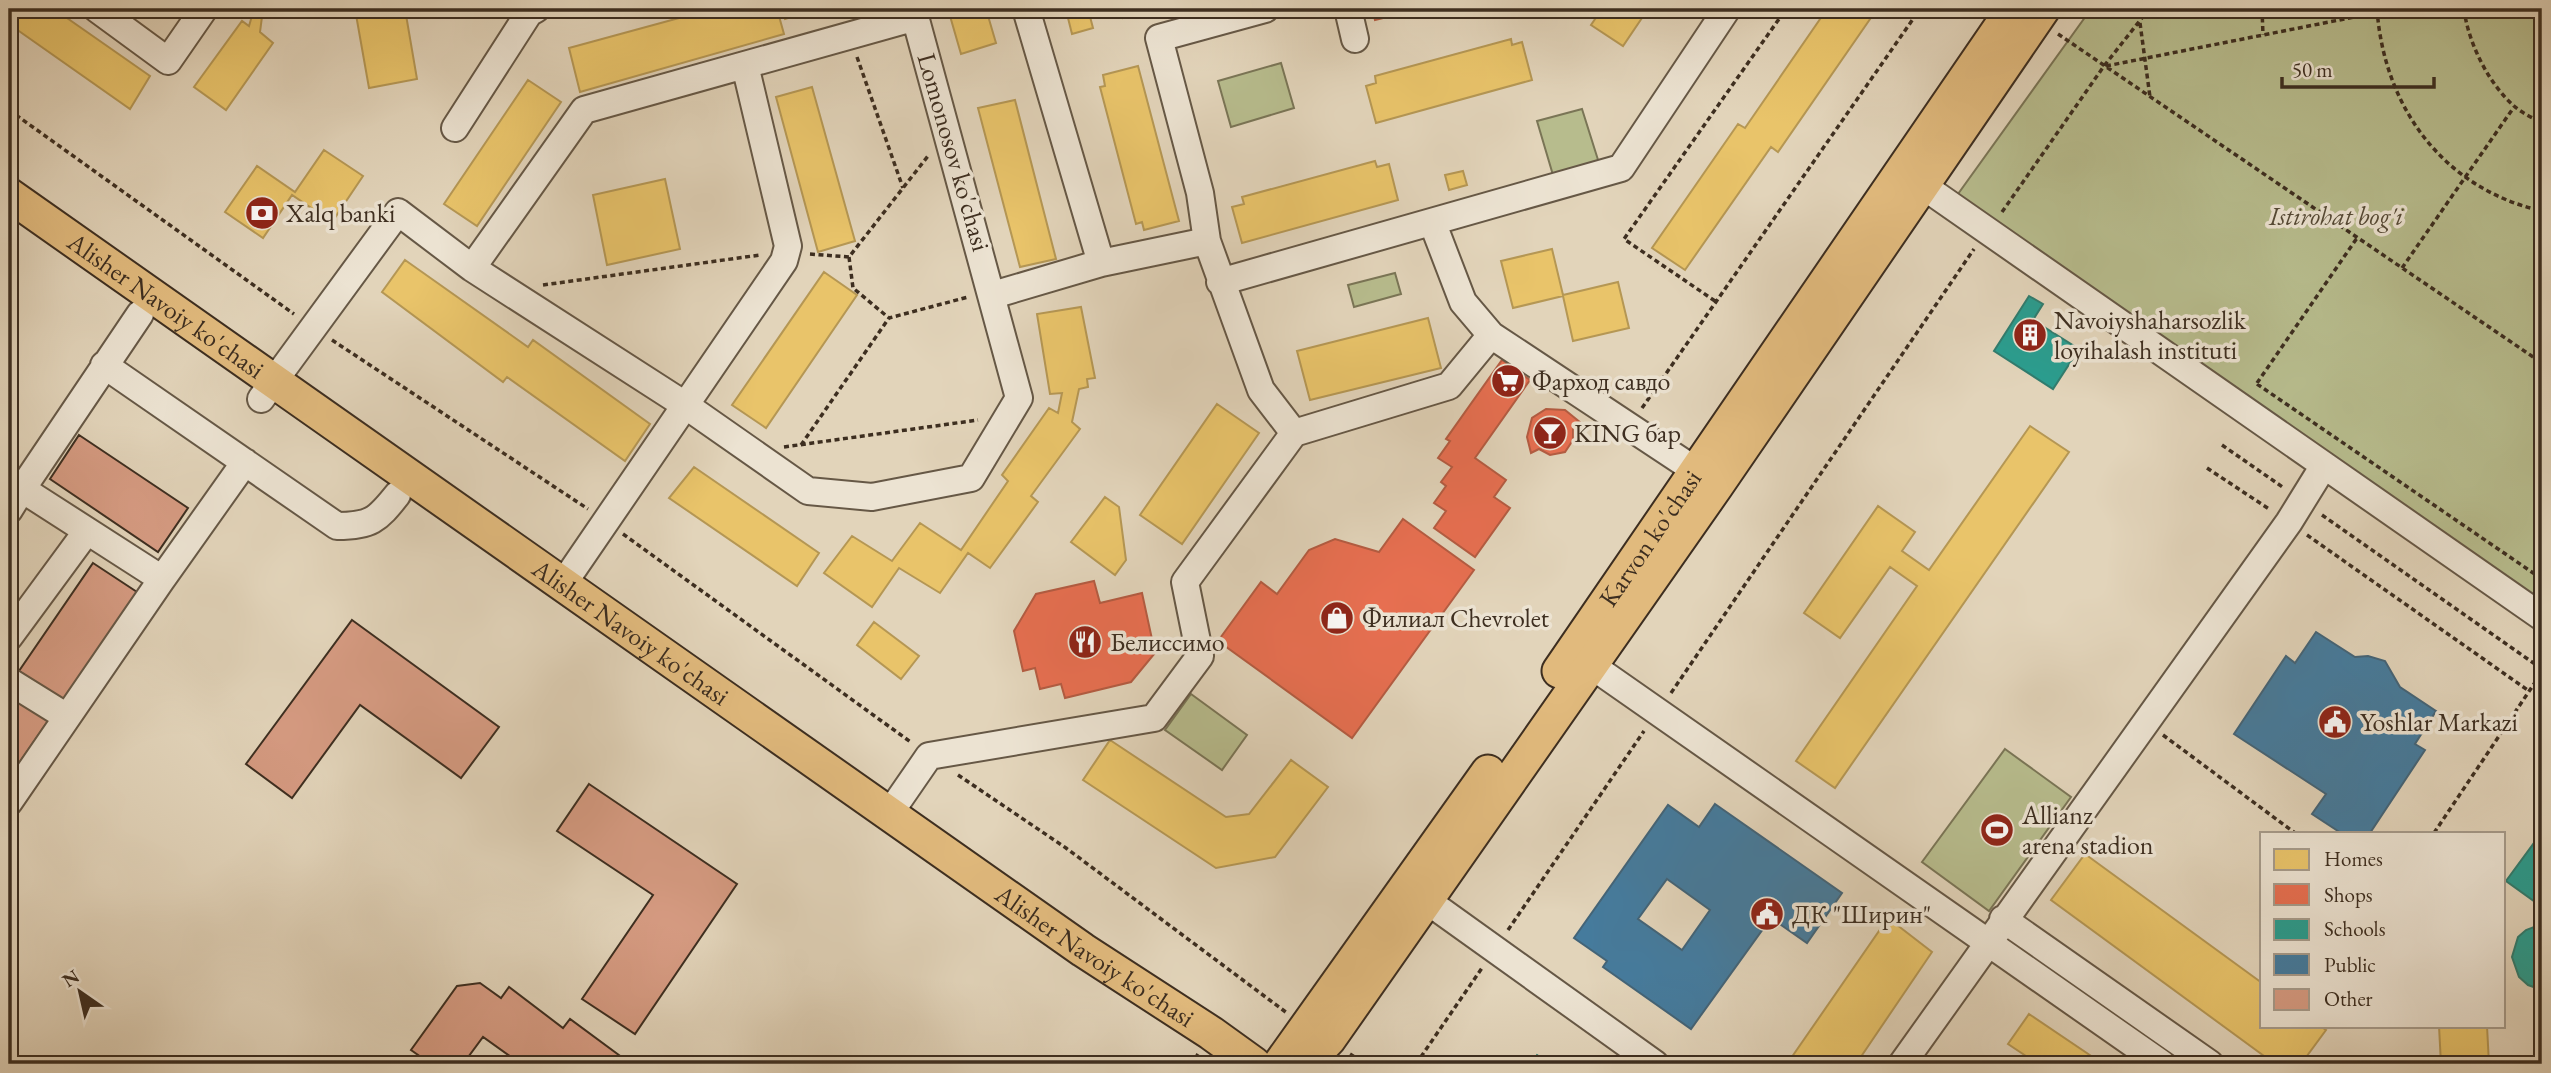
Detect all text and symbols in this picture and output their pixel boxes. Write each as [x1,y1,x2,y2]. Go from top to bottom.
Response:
scale bar [2282,46,2434,90]
street label: Lomonosov ko'chasi [909,49,999,255]
text: 50 m [2292,56,2333,83]
bank icon: Xalq banki [243,194,281,232]
place label: Xalq banki [285,196,395,230]
park label: Istirohat bog'i [2268,199,2404,233]
street label: Alisher Navoiy ko'chasi [60,224,271,386]
place label: Navoiyshaharsozlik loyihalash instituti [2054,303,2247,367]
building icon: Navoiyshaharsozlik loyihalash instituti [2011,316,2049,354]
supermarket icon: Фарход савдо [1489,362,1527,400]
place label: Фарход савдо [1532,364,1670,398]
bar icon: KING бар [1531,414,1569,452]
place label: KING бар [1574,416,1681,450]
street label: Karvon ko'chasi [1591,463,1709,613]
street label: Alisher Navoiy ko'chasi [525,551,736,713]
shop icon: Филиал Chevrolet [1318,599,1356,637]
place label: Филиал Chevrolet [1362,601,1549,635]
restaurant icon: Белиссимо [1066,623,1104,661]
place label: Белиссимо [1110,625,1225,659]
public building icon: Yoshlar Markazi [2316,703,2354,741]
place label: Yoshlar Markazi [2360,705,2518,739]
place label: Allianz arena stadion [2021,798,2154,862]
sports icon: Allianz arena stadion [1978,811,2016,849]
legend [2260,832,2506,1028]
text: Homes [2324,845,2383,872]
street label: Alisher Navoiy ko'chasi [988,876,1201,1035]
text: Shops [2324,881,2373,908]
public building icon: ДК "Ширин" [1748,895,1786,933]
place label: ДК "Ширин" [1792,897,1931,931]
text: Schools [2324,915,2386,942]
text: Public [2324,951,2376,978]
north arrow [46,958,116,1028]
text: N [57,963,85,993]
text: Other [2324,985,2373,1012]

